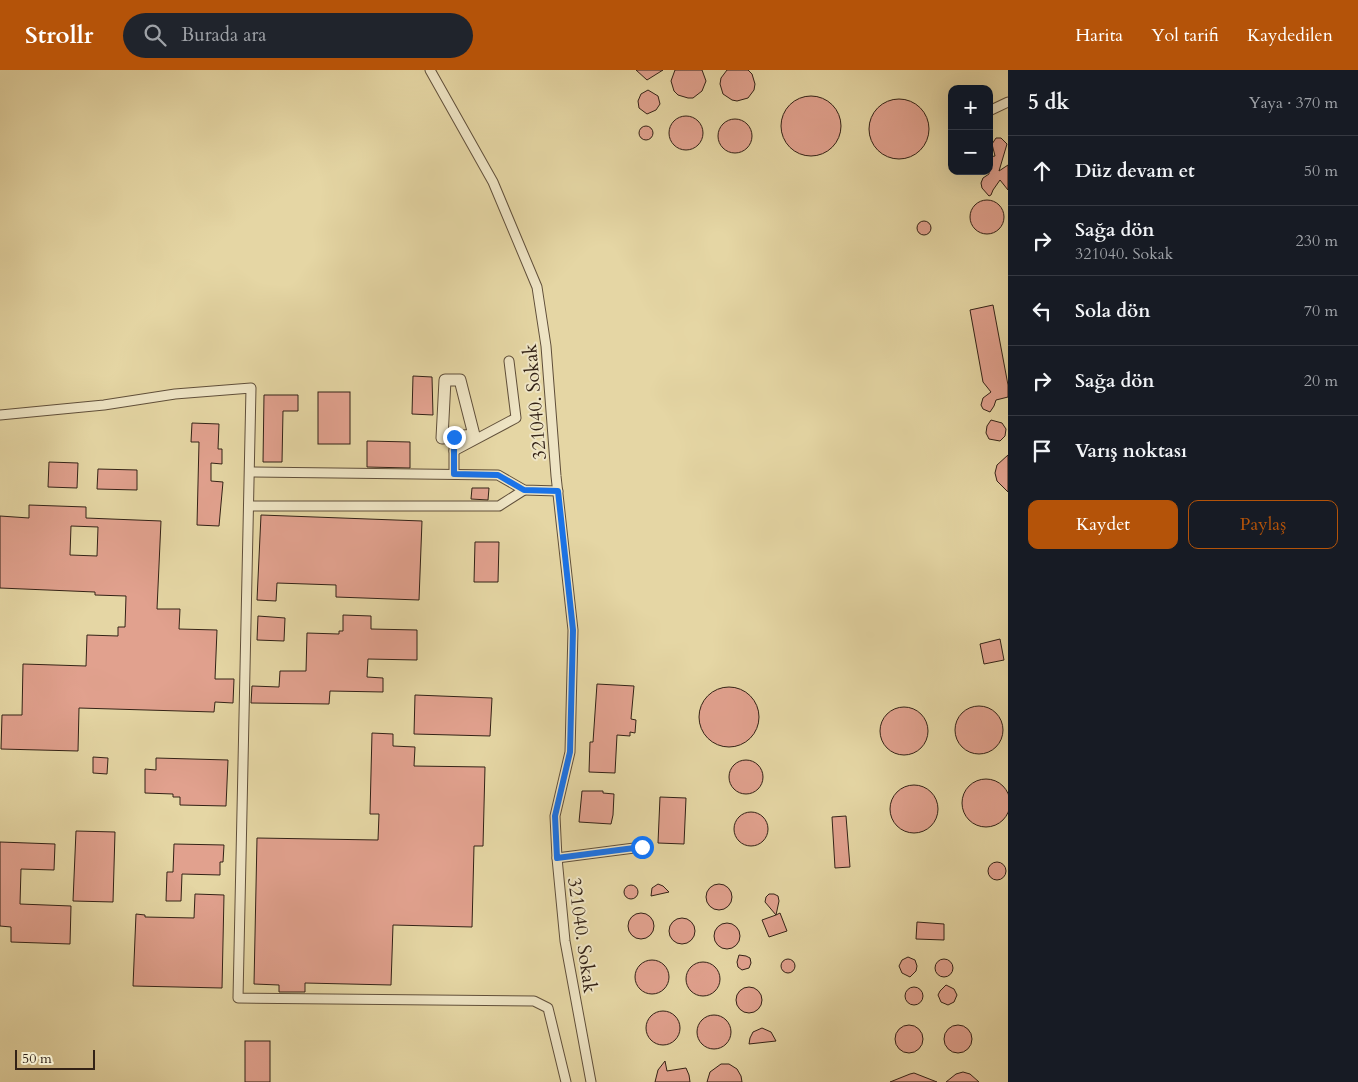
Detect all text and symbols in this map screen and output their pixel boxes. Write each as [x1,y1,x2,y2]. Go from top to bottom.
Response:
search box [123,13,473,58]
text: Strollr [25,19,93,52]
icon: search [141,21,169,49]
text: Burada ara [181,22,267,48]
text: Harita [1075,23,1123,48]
text: Yol tarifi [1151,23,1219,48]
text: Kaydedilen [1247,23,1333,48]
map controls [948,85,993,175]
button: + [948,85,993,130]
text: 5 dk [1028,88,1069,117]
text: Yaya · 370 m [1249,92,1338,114]
button: − [948,130,993,175]
icon: ahead [1028,157,1056,185]
text: Düz devam et [1075,158,1195,184]
text: 50 m [1304,160,1338,182]
text: Sağa dön [1075,217,1155,243]
icon: right [1028,227,1056,255]
text: 230 m [1296,230,1338,252]
text: 321040. Sokak [1075,243,1173,265]
icon: left [1028,297,1056,325]
text: Sola dön [1075,298,1150,324]
text: 70 m [1304,300,1338,322]
street label: 321040. Sokak [517,342,553,461]
icon: right [1028,367,1056,395]
text: Sağa dön [1075,368,1155,394]
text: 20 m [1304,370,1338,392]
route end [443,426,466,449]
icon: arrive [1028,437,1056,465]
text: Varış noktası [1075,438,1187,464]
button: Kaydet [1028,500,1178,549]
button: Paylaş [1188,500,1338,549]
route start [631,836,654,859]
street label: 321040. Sokak [561,876,603,996]
scale bar [15,1047,95,1070]
text: 50 m [22,1049,52,1068]

